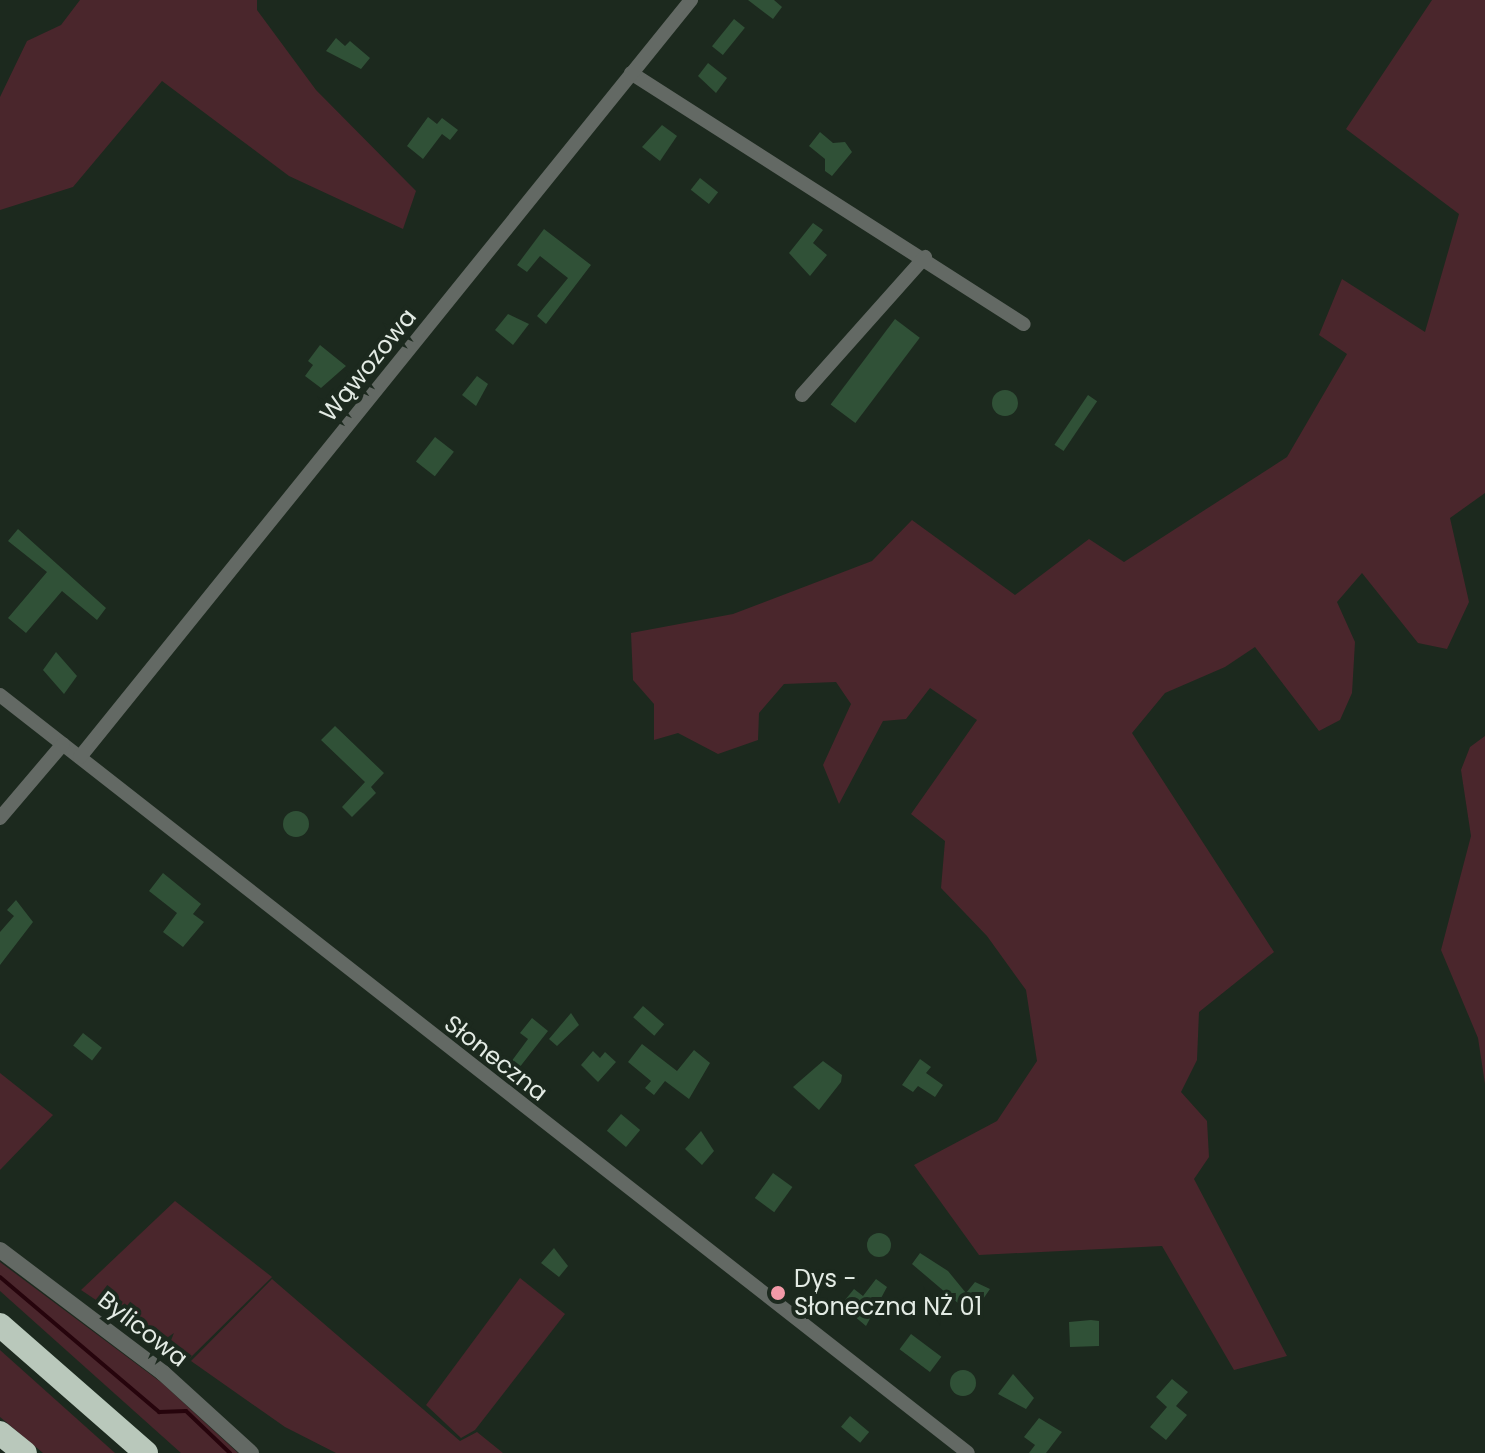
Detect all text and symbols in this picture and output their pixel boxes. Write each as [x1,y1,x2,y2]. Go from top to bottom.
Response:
street label: Wąwozowa [314,303,422,427]
street label: Słoneczna [439,1009,553,1107]
place label: Dys - Słoneczna NŻ 01 [794,1265,982,1321]
marker: Dys - Słoneczna NŻ 01 [769,1284,787,1302]
street label: Bylicowa [92,1285,194,1373]

